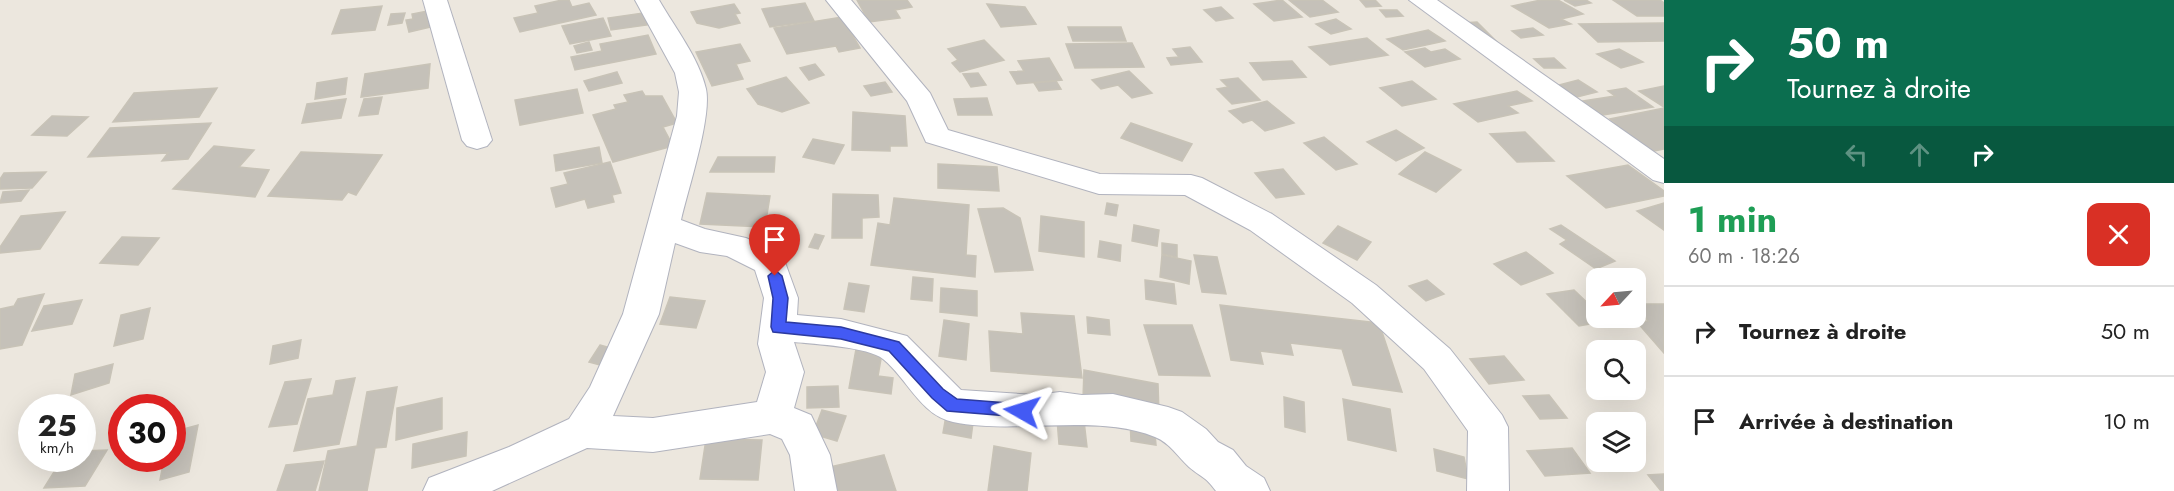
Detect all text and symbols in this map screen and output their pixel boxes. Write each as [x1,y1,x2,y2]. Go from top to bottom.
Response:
text: 50 m [1787,13,1889,74]
icon: right [1688,24,1766,102]
text: Tournez à droite [1787,69,1971,108]
icon: left [1840,138,1873,171]
icon: ahead [1903,138,1936,171]
icon: right [1966,138,1999,171]
text: 1 min [1688,193,1777,245]
button: close [2087,203,2150,266]
pin [749,214,800,276]
icon: arrive [758,223,791,256]
text: 60 m · 18:26 [1688,242,1800,271]
north arrow [1586,268,1646,328]
map controls [1586,268,1646,472]
icon: right [1688,315,1721,348]
text: Tournez à droite [1739,315,1906,347]
text: 50 m [2101,315,2150,347]
button: search [1586,340,1646,400]
position arrow [990,379,1054,443]
speed limit sign: 30 [108,394,186,472]
text: 25 [37,404,77,447]
icon: arrive [1688,405,1721,438]
text: Arrivée à destination [1739,405,1953,437]
text: 10 m [2103,405,2150,437]
button: layers [1586,412,1646,472]
text: km/h [40,437,74,459]

